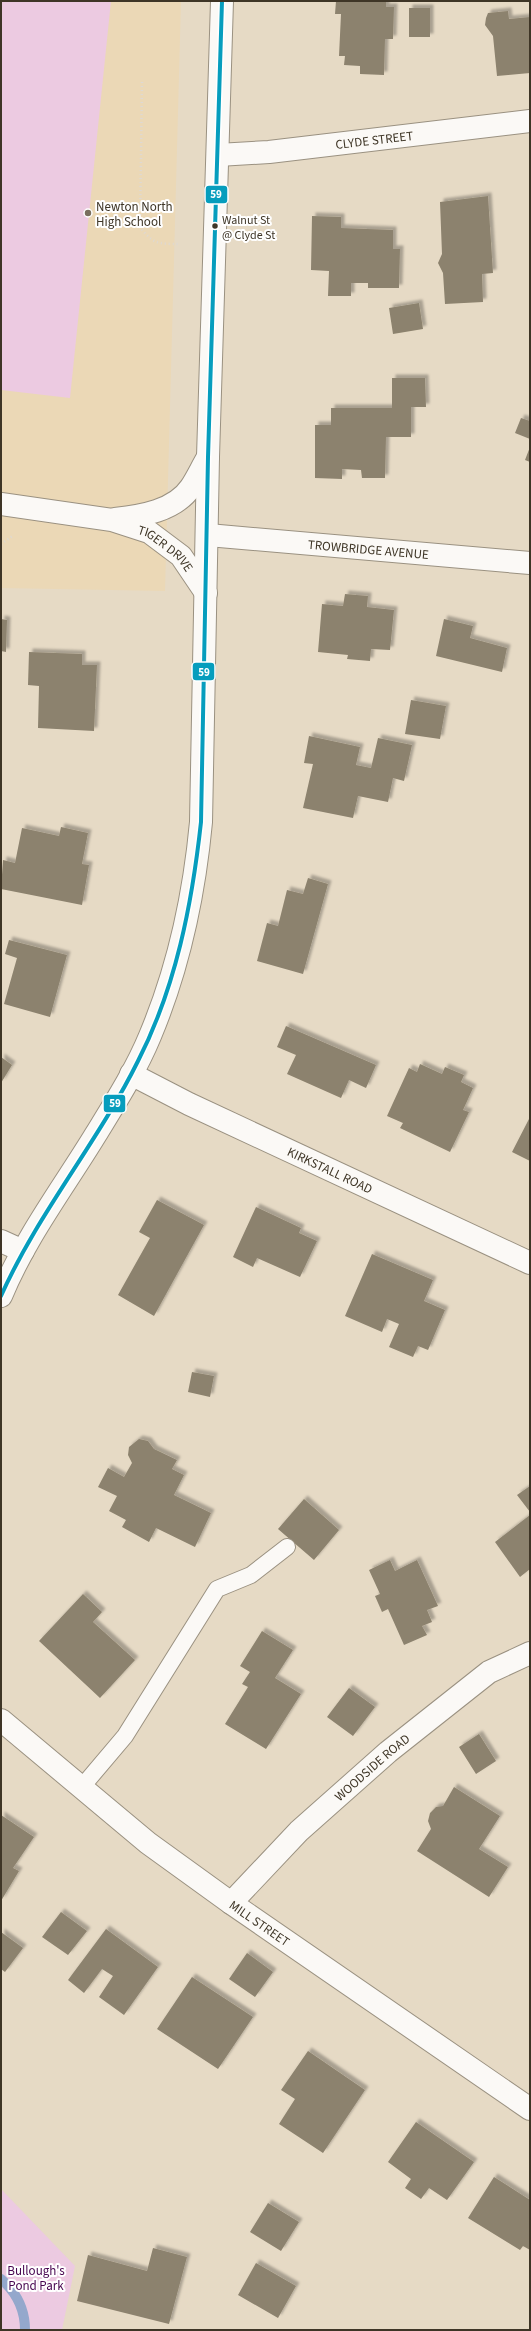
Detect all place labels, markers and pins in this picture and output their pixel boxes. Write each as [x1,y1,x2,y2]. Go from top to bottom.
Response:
place label: Newton North High School [96,198,173,231]
marker: Newton North High School [83,208,93,218]
place label: Walnut St @ Clyde St [222,212,275,244]
marker: Walnut St @ Clyde St [210,221,220,231]

